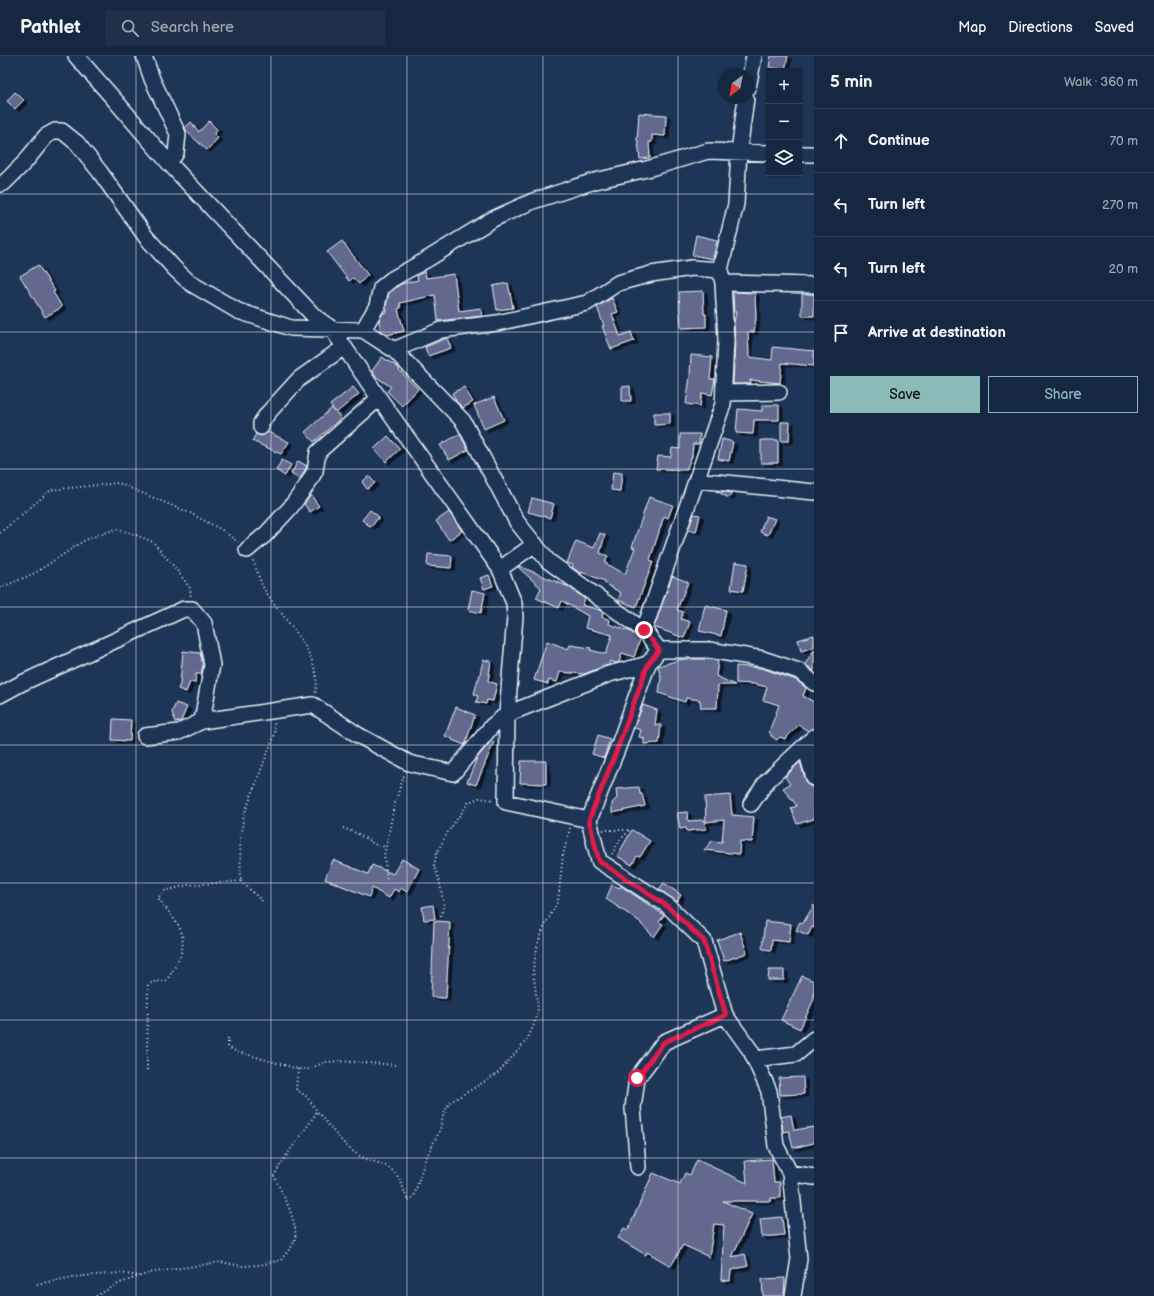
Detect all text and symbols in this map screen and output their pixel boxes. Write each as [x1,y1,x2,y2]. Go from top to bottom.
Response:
search box [105,10,385,46]
text: Pathlet [20,16,81,39]
icon: search [119,17,141,39]
text: Search here [151,18,234,37]
text: Map [958,19,986,36]
text: Directions [1008,19,1073,36]
text: Saved [1095,19,1134,36]
north arrow [718,68,754,104]
map controls [766,68,802,176]
button: + [766,68,802,104]
text: 5 min [830,72,873,92]
text: Walk · 360 m [1064,74,1138,90]
button: − [766,104,802,140]
icon: ahead [830,130,852,152]
text: Continue [868,131,930,150]
text: 70 m [1110,133,1138,149]
button: layers [766,140,802,176]
icon: left [830,194,852,216]
text: Turn left [868,195,925,214]
text: 270 m [1102,197,1138,213]
icon: left [830,258,852,280]
text: Turn left [868,259,925,278]
text: 20 m [1108,261,1138,277]
icon: arrive [830,322,852,344]
text: Arrive at destination [868,323,1006,342]
button: Save [830,376,980,413]
button: Share [988,376,1138,413]
route end [635,621,653,639]
route start [628,1069,646,1087]

